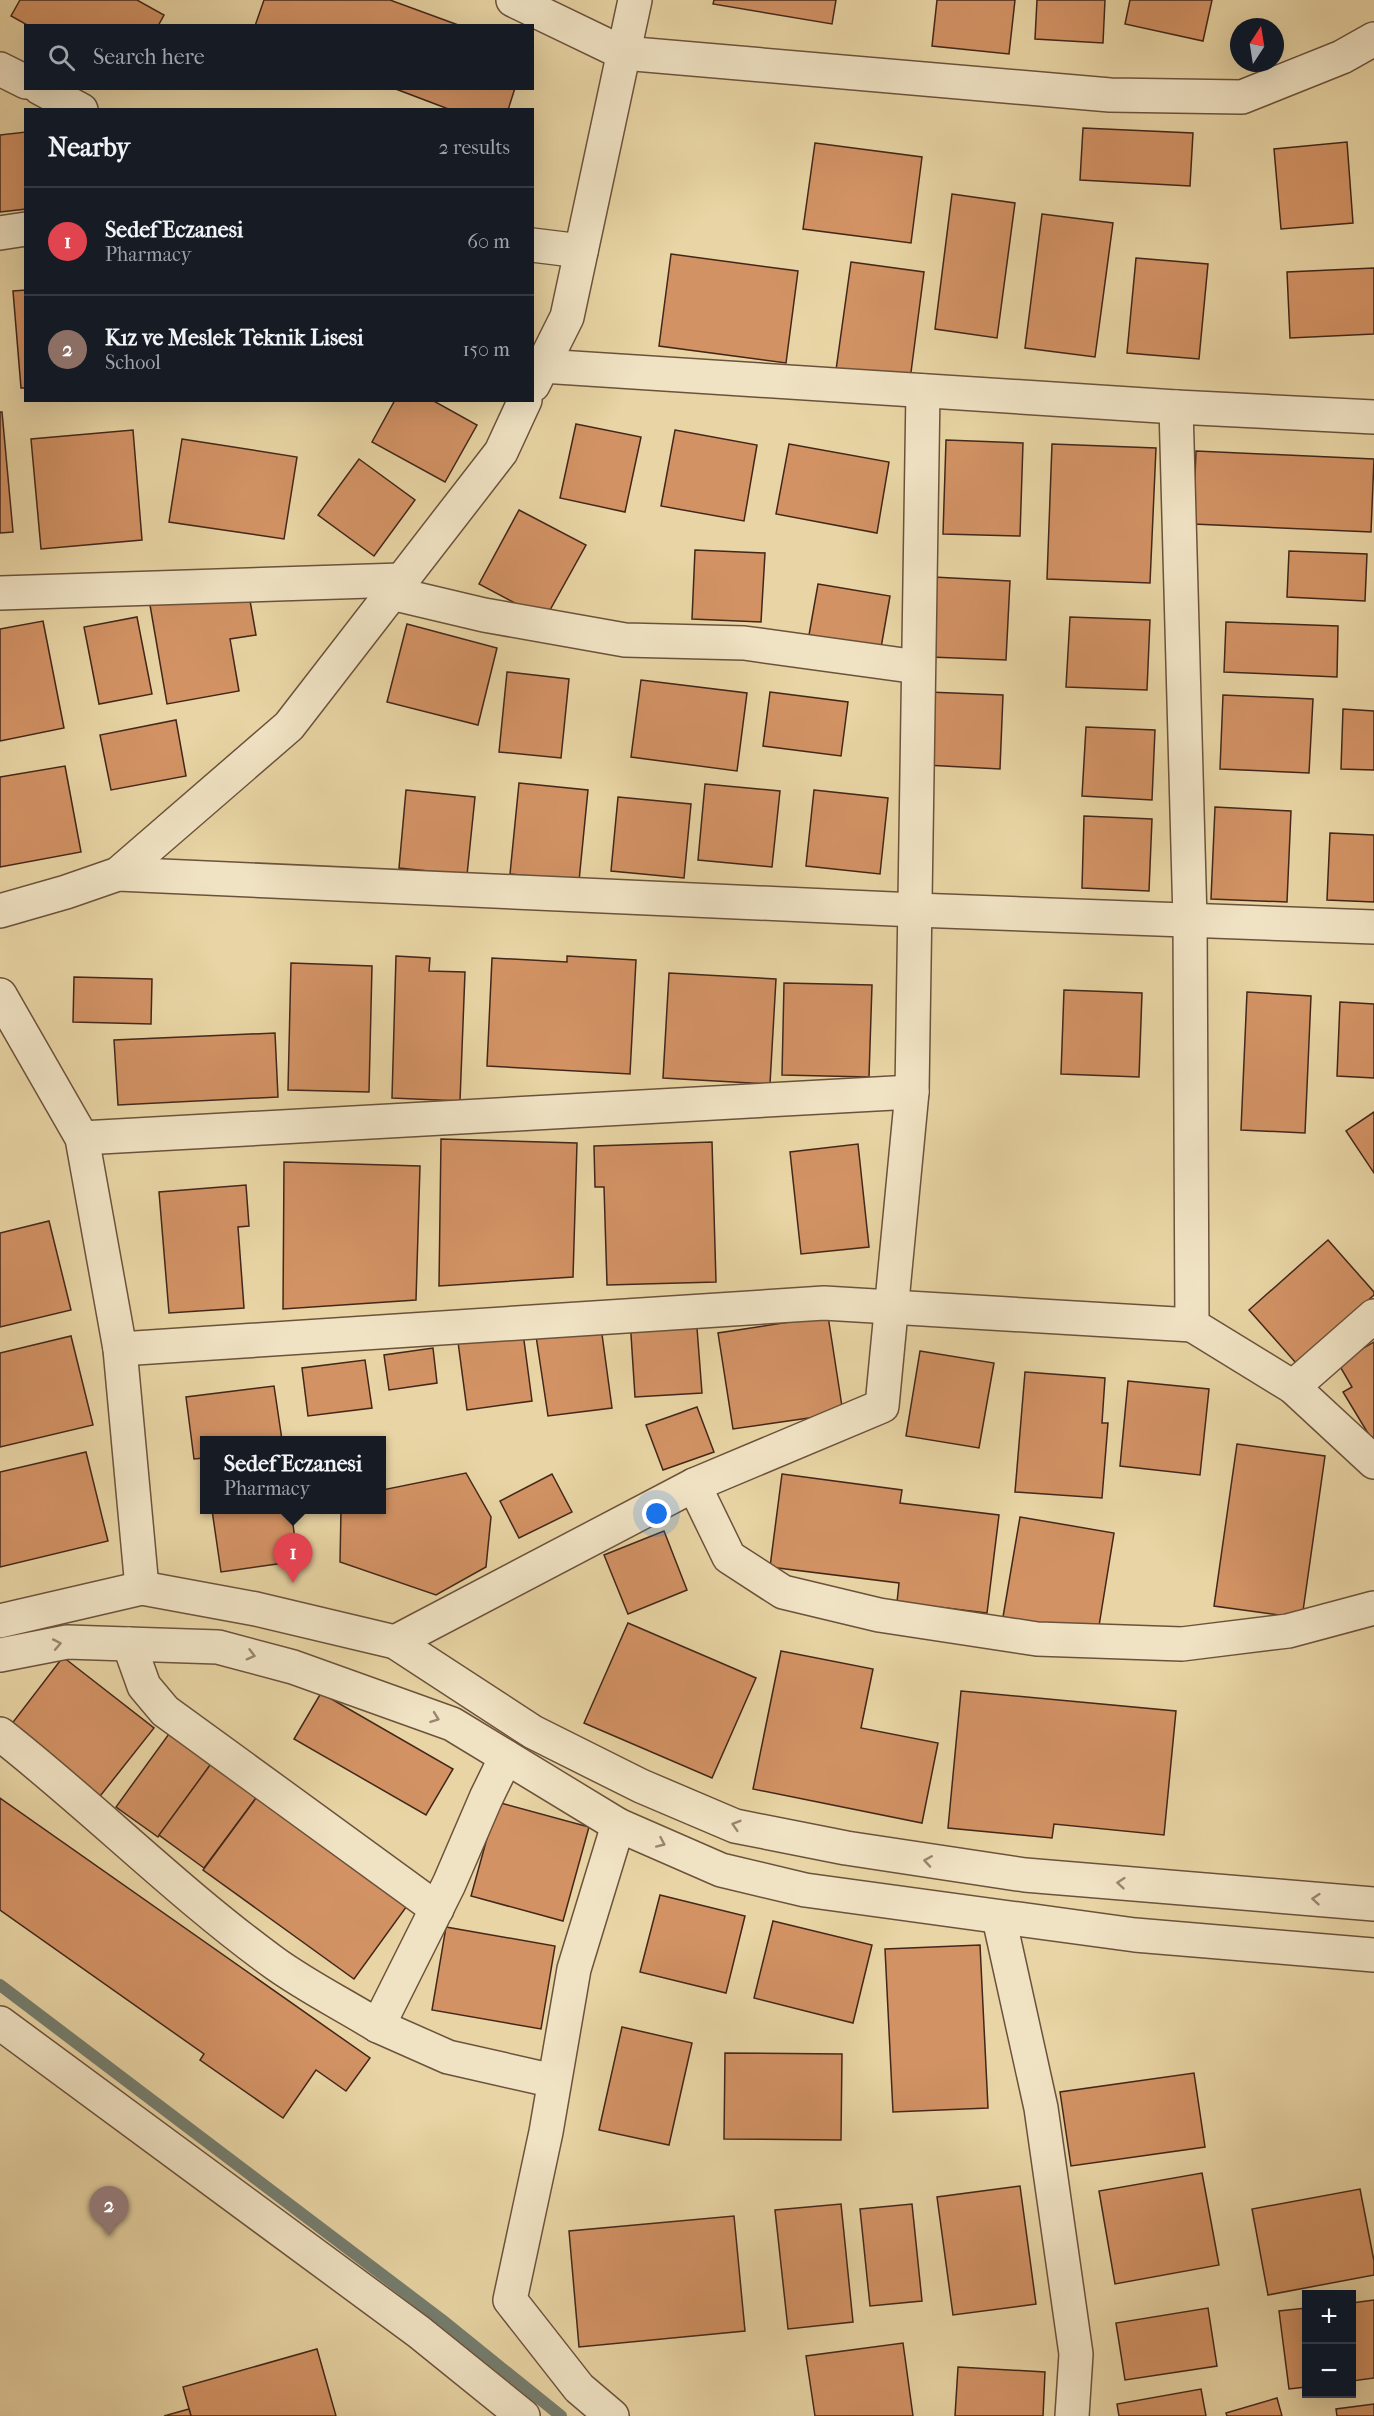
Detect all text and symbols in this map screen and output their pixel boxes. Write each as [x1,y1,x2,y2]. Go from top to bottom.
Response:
north arrow [1230,18,1284,72]
search box [24,24,534,90]
icon: search [45,41,78,74]
text: Search here [93,44,205,70]
text: Nearby [48,132,130,163]
text: 2 results [439,136,510,159]
text: Sedef Eczanesi [105,217,243,243]
text: 1 [64,230,71,253]
text: 60 m [467,230,510,253]
text: Pharmacy [105,243,191,266]
text: Kız ve Meslek Teknik Lisesi [105,325,364,351]
text: 2 [62,338,73,361]
text: 150 m [462,338,510,361]
text: School [105,351,161,374]
popup [200,1436,386,1514]
text: Sedef Eczanesi [224,1451,362,1477]
text: Pharmacy [224,1477,310,1500]
your location [642,1499,671,1528]
pin: 1 [274,1534,312,1583]
one-way arrow [52,1638,62,1651]
one-way arrow [246,1648,256,1661]
one-way arrow [430,1711,440,1724]
one-way arrow [731,1820,742,1832]
one-way arrow [654,1836,665,1848]
one-way arrow [923,1855,932,1867]
one-way arrow [1117,1877,1126,1890]
one-way arrow [1311,1892,1320,1905]
pin: 2 [90,2186,128,2236]
map controls [1302,2290,1356,2398]
button: + [1302,2290,1356,2344]
button: − [1302,2344,1356,2398]

